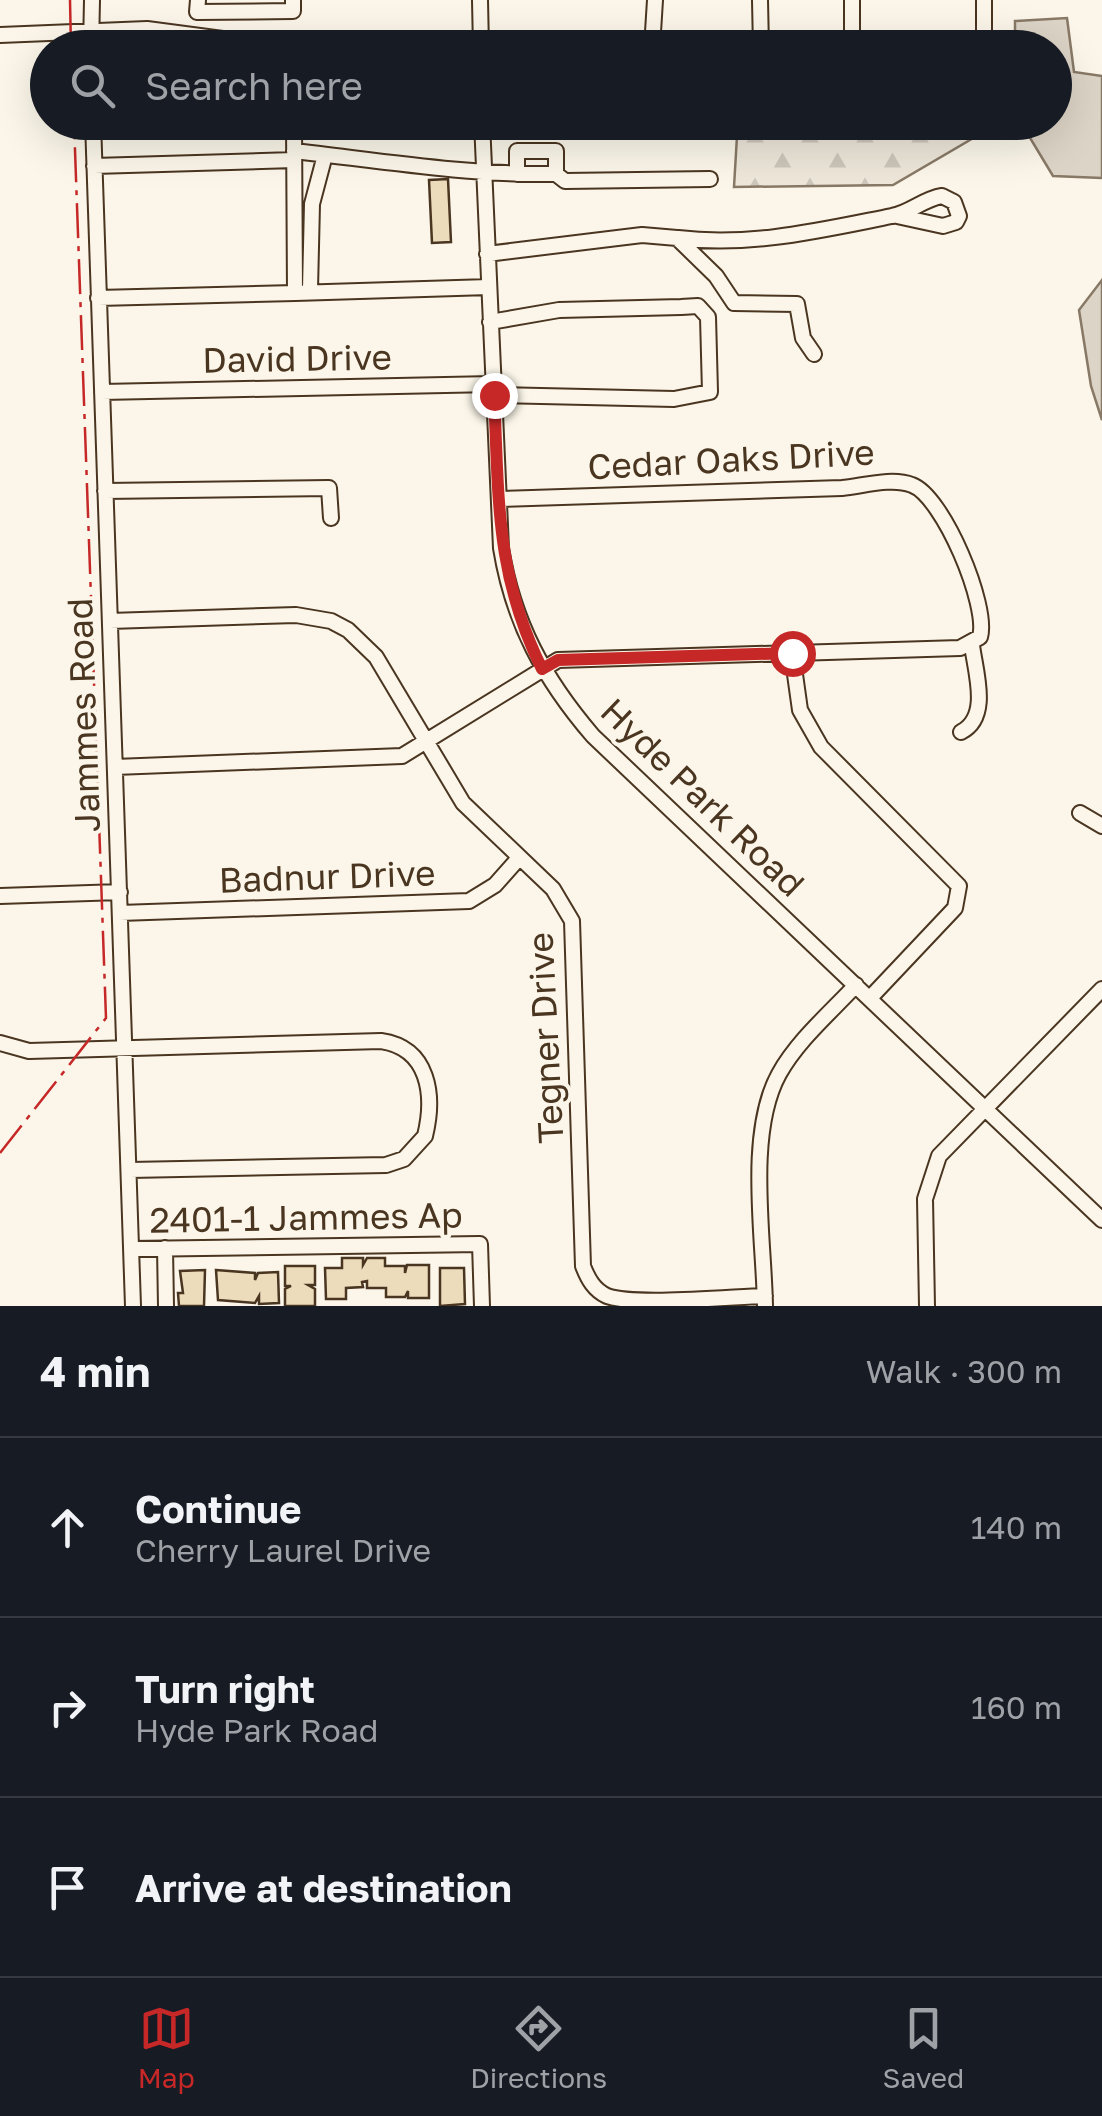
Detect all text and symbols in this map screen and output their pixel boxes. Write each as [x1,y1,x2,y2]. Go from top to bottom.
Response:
search box [30,30,1072,140]
icon: search [65,58,120,113]
text: Search here [145,63,363,108]
street label: David Drive [202,335,392,381]
route end [472,373,518,419]
street label: Cedar Oaks Drive [586,431,876,487]
street label: Jammes Road [58,597,108,833]
route start [770,631,816,677]
street label: Hyde Park Road [593,689,813,905]
street label: Badnur Drive [218,851,436,901]
street label: Tegner Drive [518,931,572,1145]
street label: 2401-1 Jammes Ap [149,1193,463,1241]
text: 4 min [40,1346,150,1396]
text: Walk · 300 m [866,1352,1062,1390]
text: Continue [135,1486,301,1531]
icon: ahead [40,1500,95,1555]
text: 140 m [971,1508,1062,1546]
text: Cherry Laurel Drive [135,1531,431,1569]
text: Turn right [135,1666,315,1711]
icon: right [40,1680,95,1735]
text: 160 m [971,1688,1062,1726]
text: Hyde Park Road [135,1711,379,1749]
icon: arrive [40,1860,95,1915]
text: Arrive at destination [135,1865,512,1910]
tab: Map [138,2001,195,2094]
tab: Directions [470,2001,607,2094]
tab: Saved [882,2001,964,2094]

